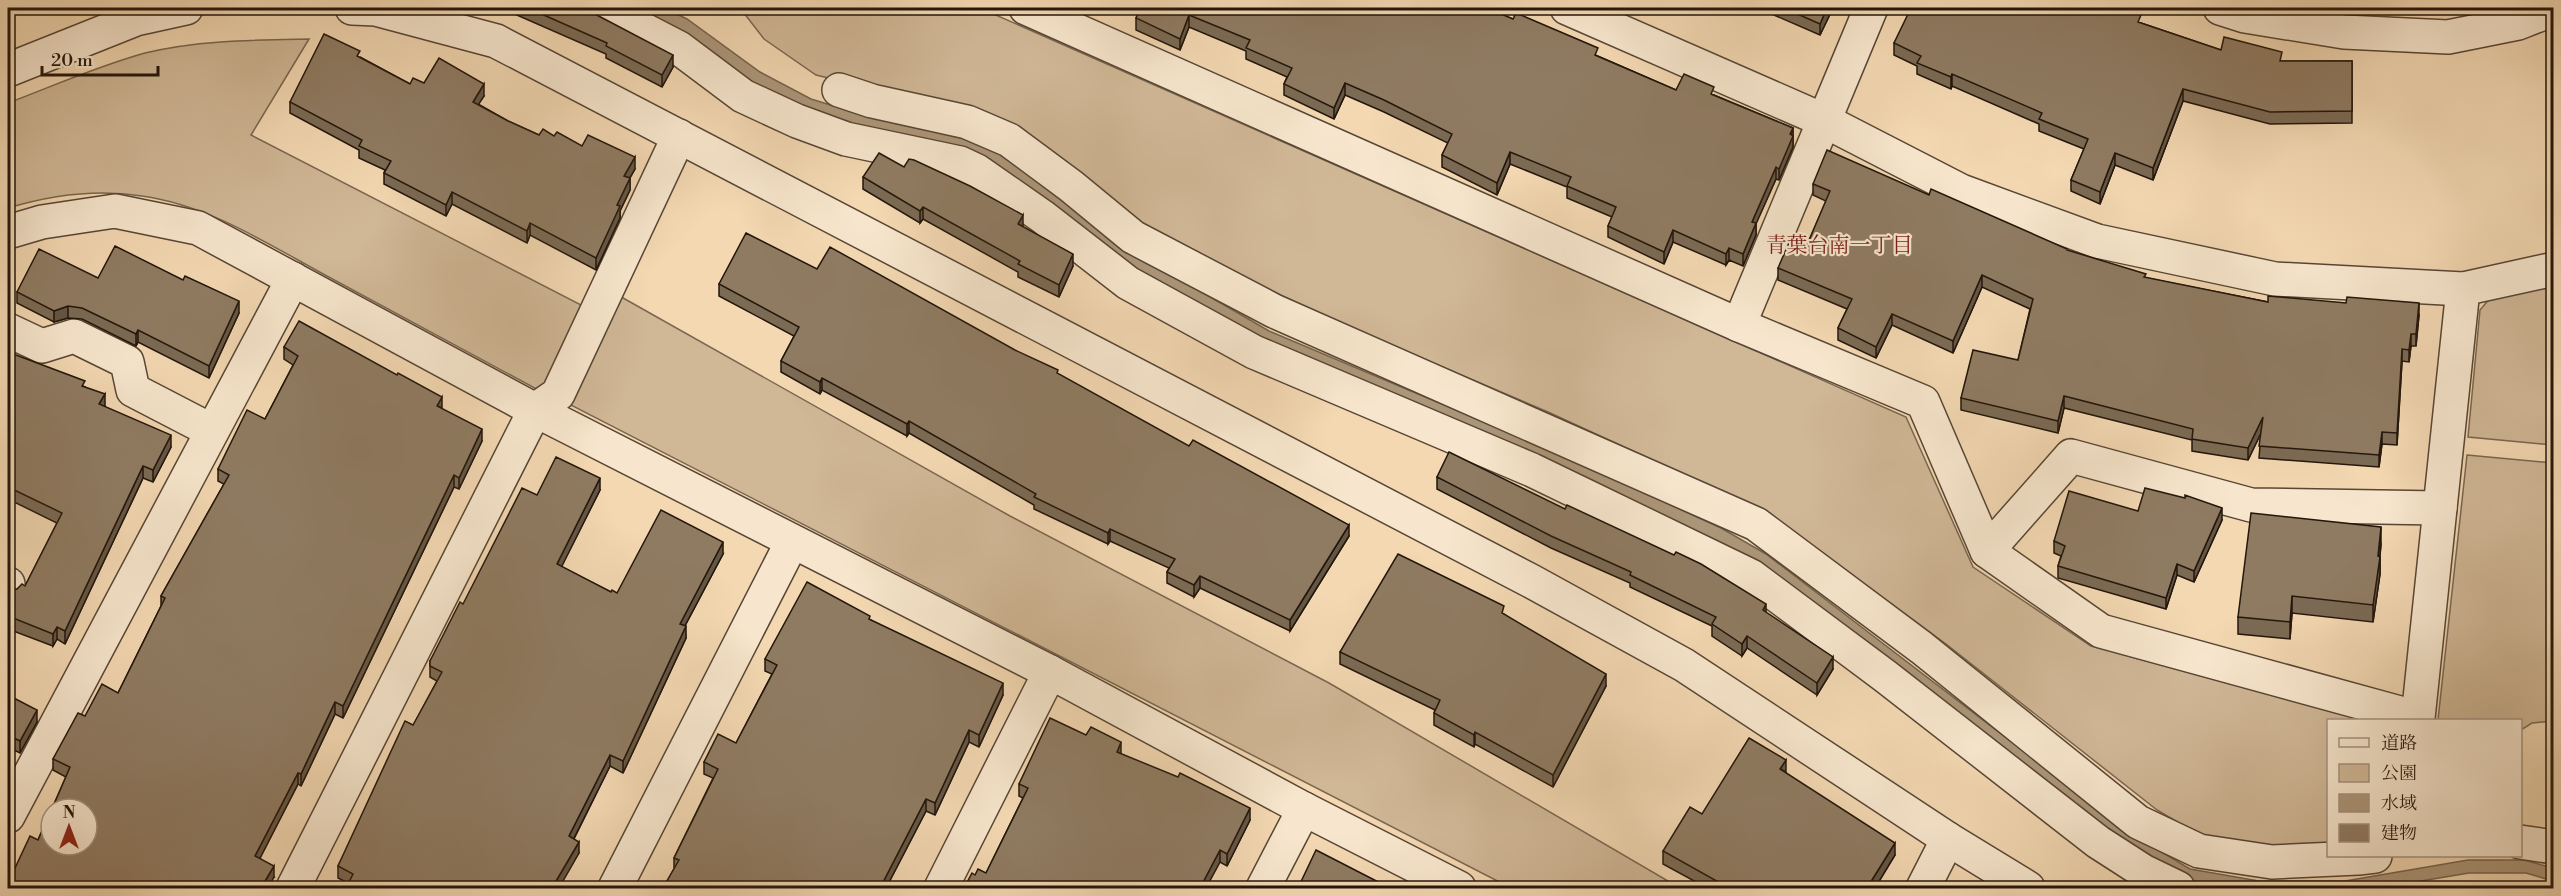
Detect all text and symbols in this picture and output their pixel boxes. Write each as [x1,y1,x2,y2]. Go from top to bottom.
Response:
scale bar [42,39,158,77]
text: 20 m [51,49,93,72]
district label: 青葉台南一丁目 [1766,233,1913,259]
legend [2327,719,2522,857]
text: 道路 [2381,732,2417,755]
text: 公園 [2381,762,2417,785]
text: 水域 [2381,792,2417,815]
north arrow [39,797,99,857]
text: N [63,803,76,823]
text: 建物 [2381,822,2417,845]

